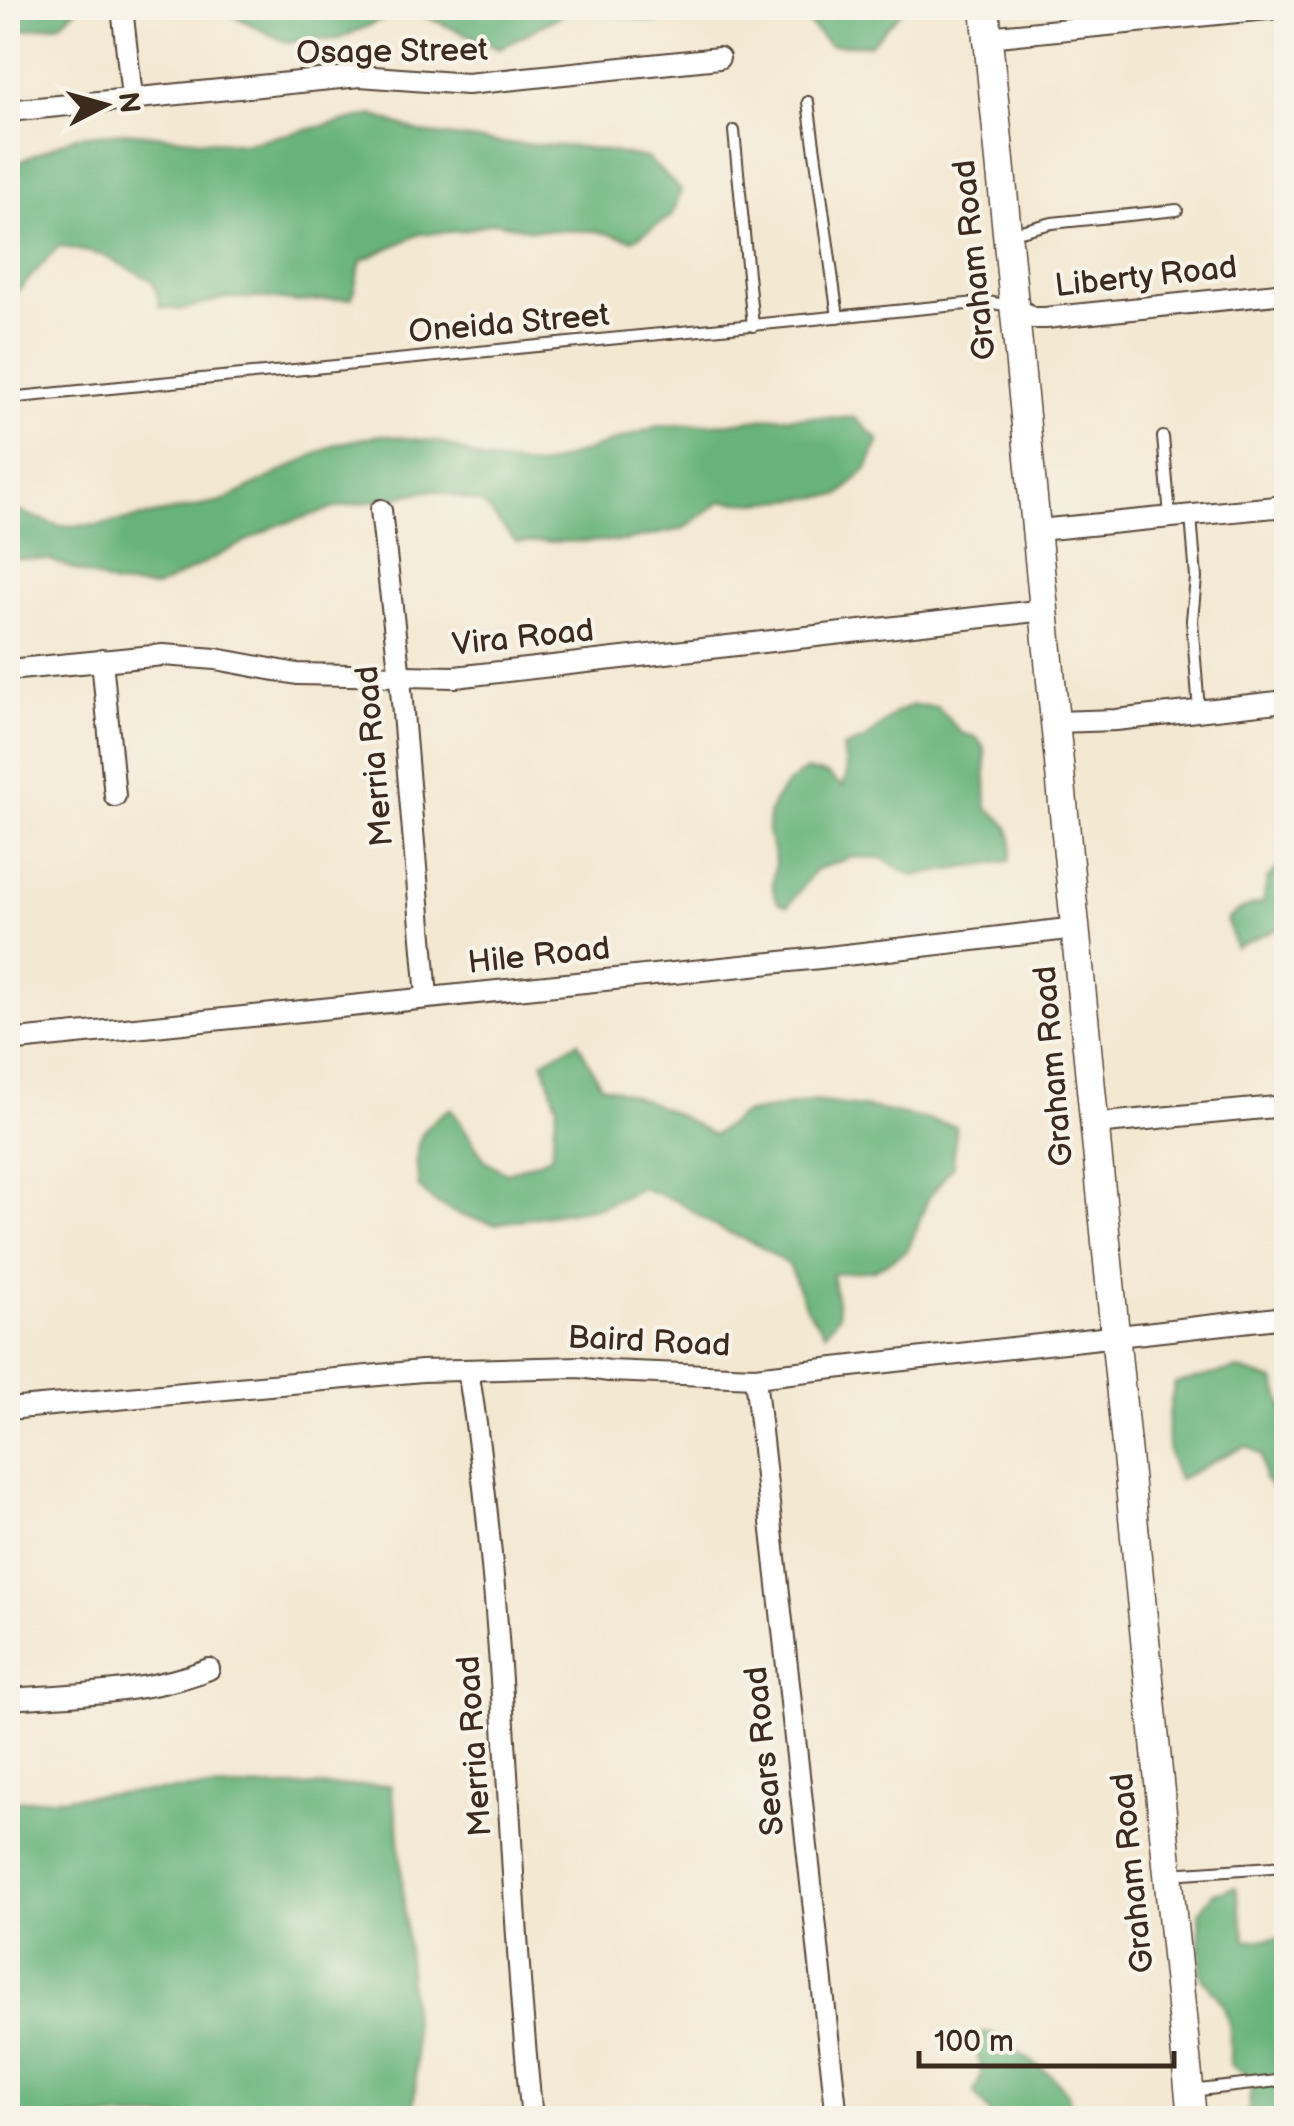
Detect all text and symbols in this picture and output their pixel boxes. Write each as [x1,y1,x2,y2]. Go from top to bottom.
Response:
street label: Osage Street [296,31,488,73]
north arrow [55,55,155,155]
text: N [111,90,146,115]
street label: Graham Road [945,158,1005,362]
street label: Liberty Road [1053,248,1239,306]
street label: Oneida Street [407,296,611,352]
street label: Vira Road [450,611,596,665]
street label: Merria Road [348,664,402,848]
street label: Hile Road [466,929,612,983]
street label: Graham Road [1026,964,1082,1168]
street label: Baird Road [567,1318,731,1366]
street label: Merria Road [449,1654,501,1838]
street label: Sears Road [737,1664,793,1838]
street label: Graham Road [1103,1771,1163,1975]
scale bar [919,2006,1174,2068]
text: 100 m [934,2024,1014,2060]

